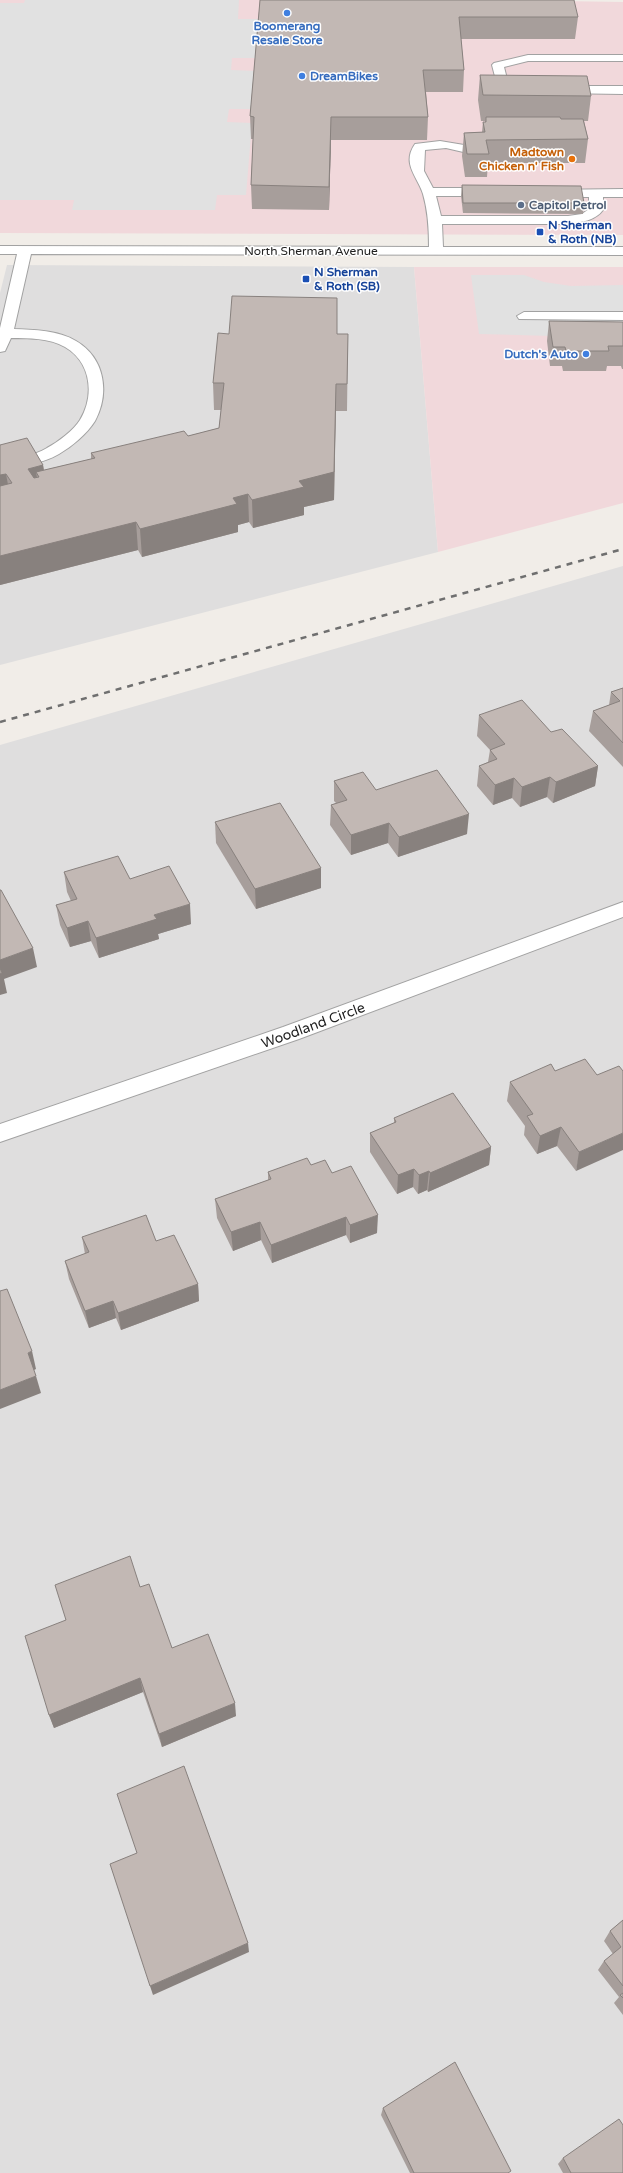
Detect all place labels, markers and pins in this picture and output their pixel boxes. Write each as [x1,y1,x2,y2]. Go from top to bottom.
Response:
marker: Boomerang Resale Store [282,8,292,18]
place label: Boomerang Resale Store [252,19,323,47]
place label: DreamBikes [310,69,378,83]
marker: DreamBikes [297,71,307,81]
place label: Madtown Chicken n' Fish [479,145,564,173]
marker: Madtown Chicken n' Fish [567,154,577,164]
place label: Capitol Petrol [529,198,607,213]
marker: Capitol Petrol [516,200,526,210]
place label: N Sherman & Roth (NB) [548,218,616,246]
marker: N Sherman & Roth (NB) [535,227,545,237]
place label: N Sherman & Roth (SB) [314,265,380,293]
marker: N Sherman & Roth (SB) [301,274,311,284]
place label: Dutch's Auto [504,347,578,361]
marker: Dutch's Auto [581,349,591,359]

